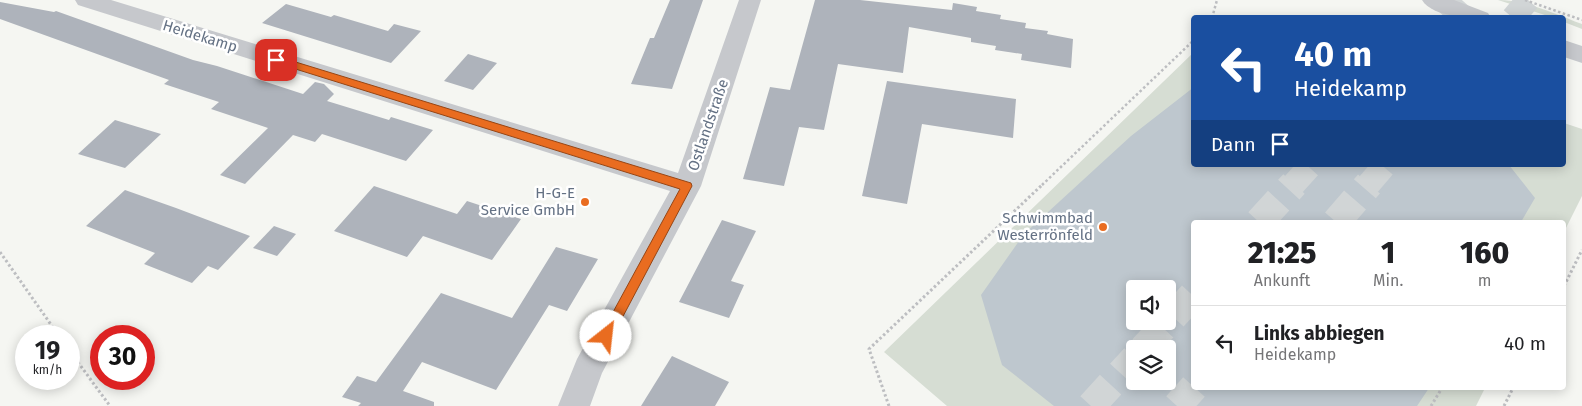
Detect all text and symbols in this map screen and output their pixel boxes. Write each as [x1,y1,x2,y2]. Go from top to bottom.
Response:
street label: Heidekamp [160,16,240,56]
text: 40 m [1294,33,1372,75]
icon: left [1211,35,1276,100]
pin [255,39,297,81]
icon: arrive [262,46,290,74]
text: Heidekamp [1294,75,1407,102]
street label: Ostlandstraße [684,77,732,173]
icon: arrive [1266,130,1294,158]
text: Dann [1211,133,1256,156]
place label: H-G-E Service GmbH [481,184,575,219]
marker: H-G-E Service GmbH [579,196,591,208]
place label: Schwimmbad Westerrönfeld [997,209,1093,244]
marker: Schwimmbad Westerrönfeld [1097,221,1109,233]
text: 21:25 [1248,235,1316,271]
text: 1 [1381,235,1395,271]
text: 160 [1460,235,1509,271]
text: Ankunft [1254,271,1310,290]
text: Min. [1373,271,1403,290]
text: m [1478,271,1491,290]
map controls [1126,280,1176,390]
button: sound [1126,280,1176,330]
position arrow [579,309,631,361]
text: Links abbiegen [1254,322,1385,345]
speed limit sign: 30 [90,325,155,390]
icon: left [1211,329,1239,357]
text: 40 m [1504,332,1546,355]
text: 19 [35,336,60,366]
button: layers [1126,340,1176,390]
text: Heidekamp [1254,345,1336,364]
text: km/h [33,363,62,377]

